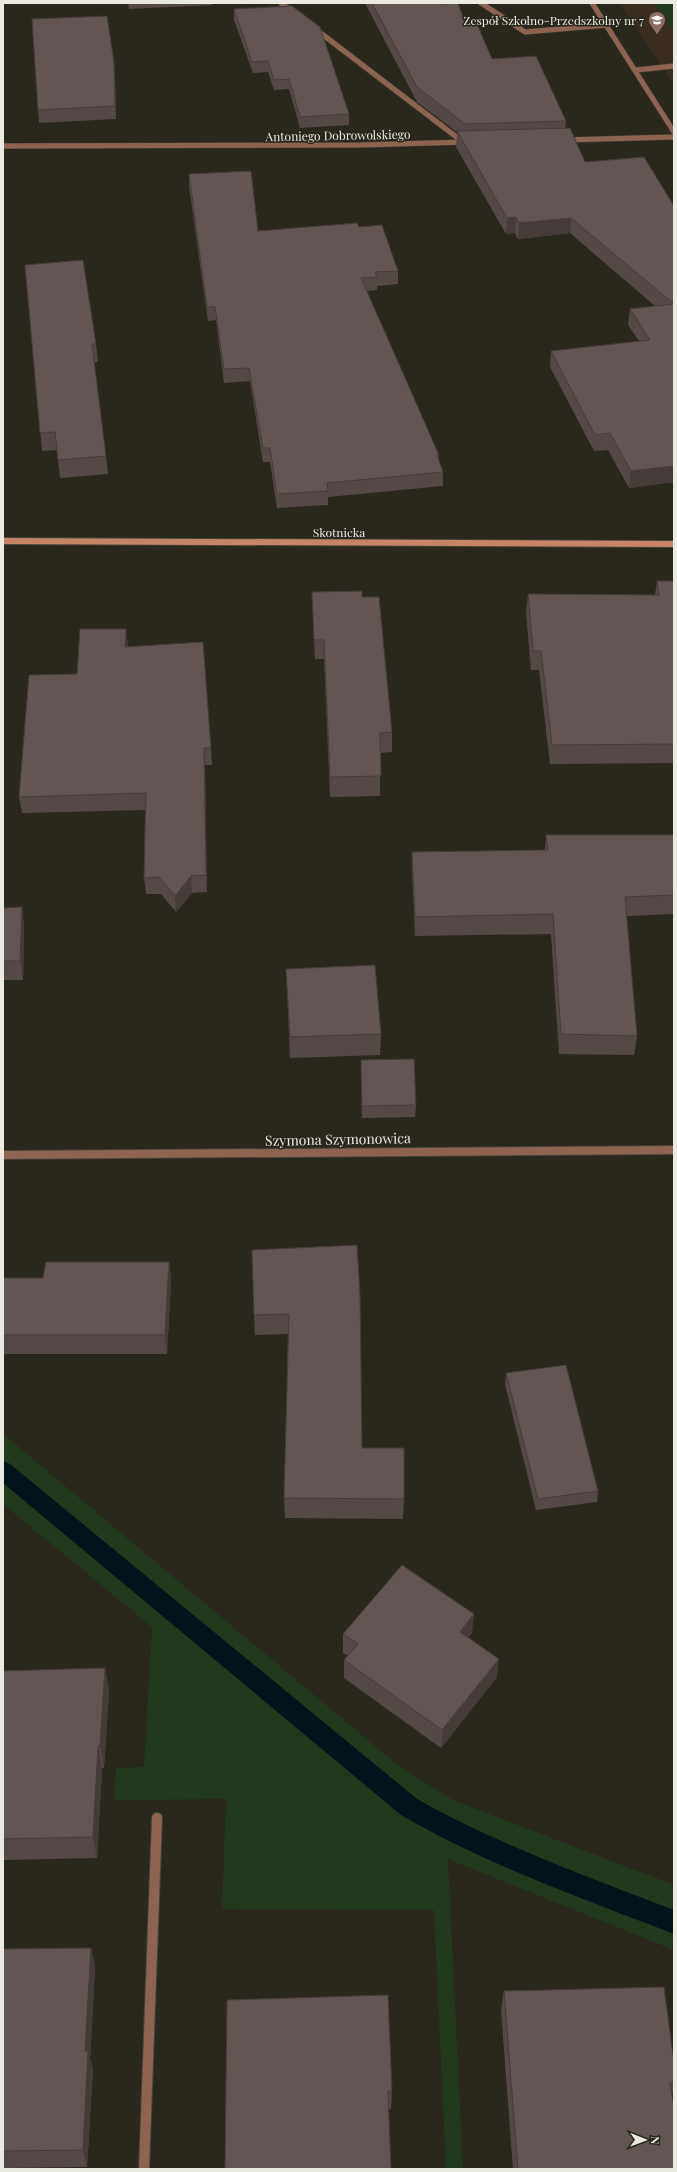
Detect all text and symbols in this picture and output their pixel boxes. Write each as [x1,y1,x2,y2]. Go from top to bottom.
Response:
school or university icon: Zespół Szkolno-Przedszkolny nr 7 [647,10,667,35]
place label: Zespół Szkolno-Przedszkolny nr 7 [463,12,644,28]
street label: Antoniego Dobrowolskiego [264,126,411,144]
street label: Skotnicka [313,524,365,540]
street label: Szymona Szymonowica [265,1128,411,1150]
north arrow [625,2120,665,2160]
text: N [648,2136,663,2144]

